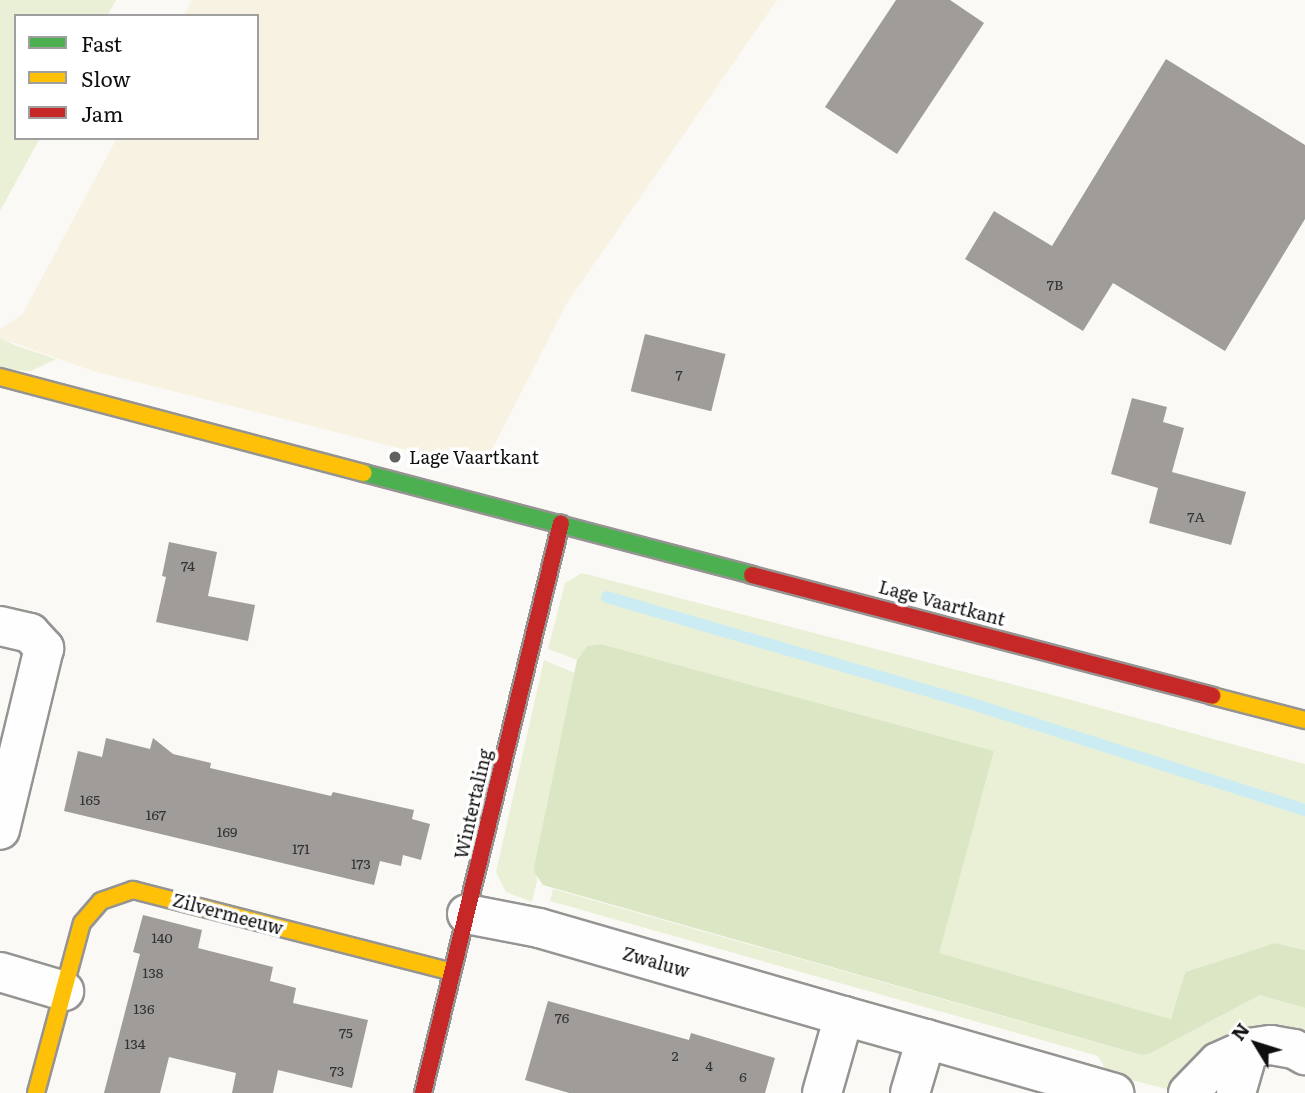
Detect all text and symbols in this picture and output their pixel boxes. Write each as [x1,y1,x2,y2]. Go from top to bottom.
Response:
legend [14,14,259,140]
text: Fast [81,27,122,58]
text: Slow [81,62,131,93]
text: Jam [81,97,123,128]
house number: 7B [1047,276,1063,292]
house number: 7 [675,366,683,382]
place label: Lage Vaartkant [409,446,539,468]
marker: Lage Vaartkant [387,449,403,465]
house number: 7A [1187,508,1205,524]
house number: 74 [181,557,195,573]
street label: Lage Vaartkant [876,576,1008,630]
street label: Wintertaling [450,747,496,861]
house number: 165 [80,791,100,807]
house number: 167 [146,806,166,822]
house number: 169 [217,823,237,839]
house number: 171 [292,840,310,856]
house number: 173 [351,855,371,871]
street label: Zilvermeeuw [170,889,286,939]
house number: 140 [152,929,172,945]
street label: Zwaluw [620,942,692,982]
house number: 138 [143,964,163,980]
house number: 136 [134,1000,154,1016]
house number: 76 [555,1009,569,1025]
north arrow [1221,1009,1291,1079]
text: N [1224,1016,1255,1046]
house number: 75 [339,1024,353,1040]
house number: 134 [125,1035,145,1051]
house number: 2 [671,1047,679,1063]
house number: 4 [705,1057,713,1073]
house number: 73 [330,1062,344,1078]
house number: 6 [739,1068,747,1084]

